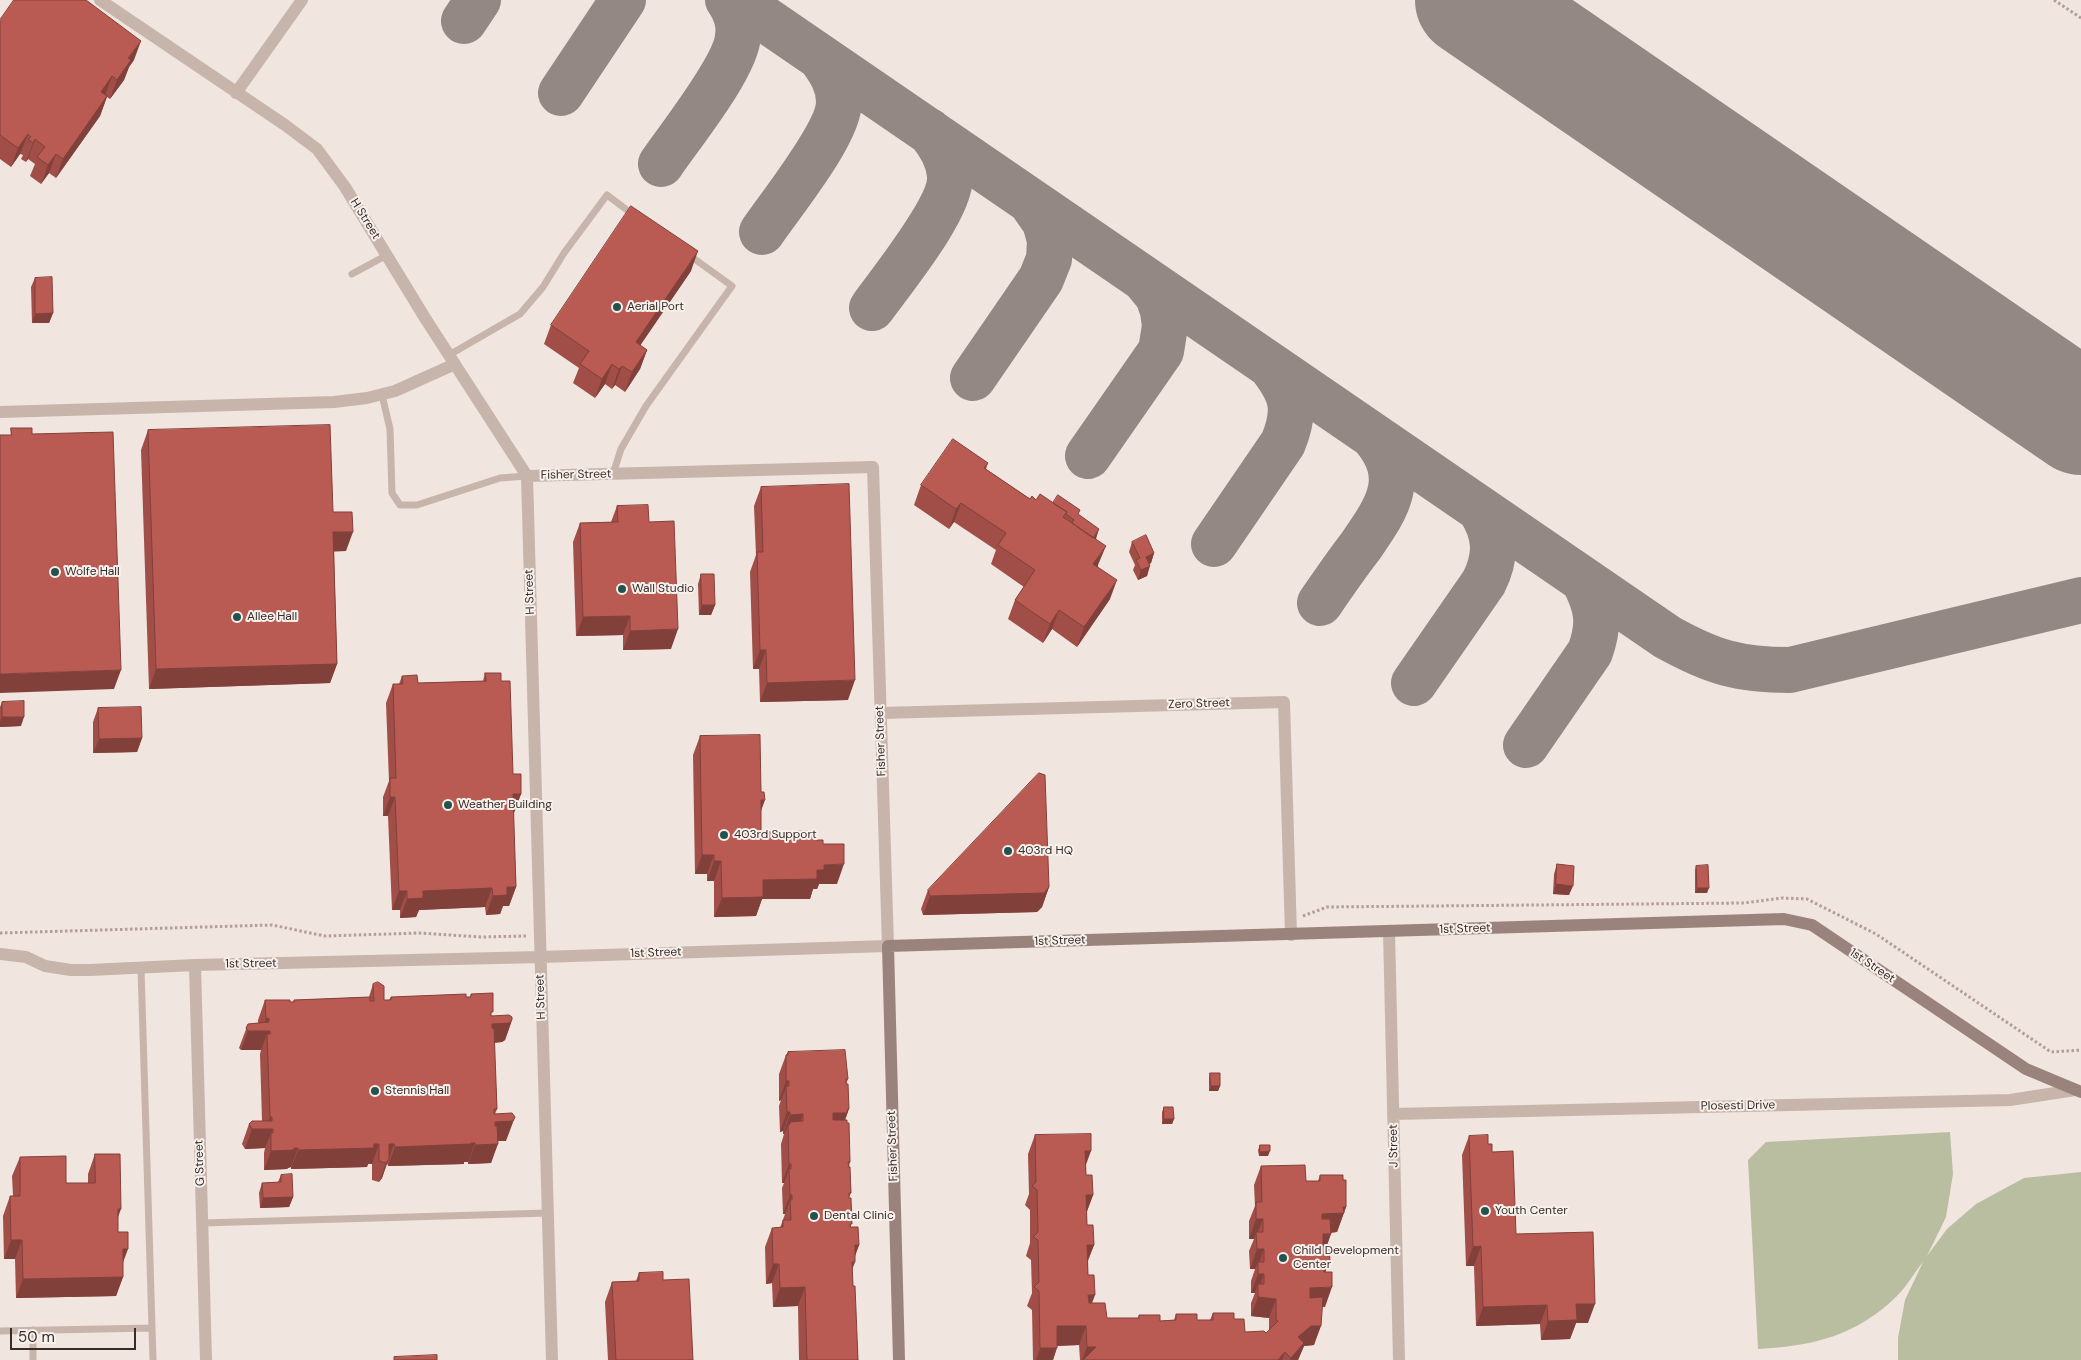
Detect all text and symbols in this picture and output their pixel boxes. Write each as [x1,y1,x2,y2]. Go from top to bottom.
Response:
street label: H Street [347,196,383,242]
place label: Aerial Port [627,300,684,314]
marker: Aerial Port [611,301,623,313]
street label: Fisher Street [541,467,611,483]
place label: Wolfe Hall [65,565,120,579]
marker: Wolfe Hall [49,566,61,578]
street label: H Street [522,569,538,615]
place label: Wall Studio [632,582,694,596]
marker: Wall Studio [616,583,628,595]
place label: Allee Hall [247,610,297,624]
marker: Allee Hall [231,611,243,623]
street label: Zero Street [1168,696,1230,712]
street label: Fisher Street [873,705,889,777]
place label: Weather Building [458,798,552,812]
marker: Weather Building [442,799,454,811]
place label: 403rd Support [734,828,817,842]
marker: 403rd Support [718,829,730,841]
place label: 403rd HQ [1018,844,1073,858]
marker: 403rd HQ [1002,845,1014,857]
street label: 1st Street [1439,921,1491,937]
street label: 1st Street [1034,933,1086,949]
street label: 1st Street [630,945,682,961]
street label: 1st Street [1847,946,1897,986]
street label: 1st Street [225,956,277,972]
street label: H Street [533,974,549,1020]
place label: Stennis Hall [385,1084,449,1098]
marker: Stennis Hall [369,1085,381,1097]
street label: Plosesti Drive [1701,1098,1775,1114]
street label: Fisher Street [885,1110,901,1182]
street label: J Street [1386,1124,1402,1168]
street label: G Street [192,1140,208,1186]
place label: Youth Center [1495,1204,1568,1218]
marker: Youth Center [1479,1205,1491,1217]
place label: Dental Clinic [824,1209,894,1223]
marker: Dental Clinic [808,1210,820,1222]
place label: Child Development Center [1293,1244,1399,1272]
marker: Child Development Center [1277,1252,1289,1264]
scale bar [12,1318,139,1350]
text: 50 m [18,1327,55,1347]

